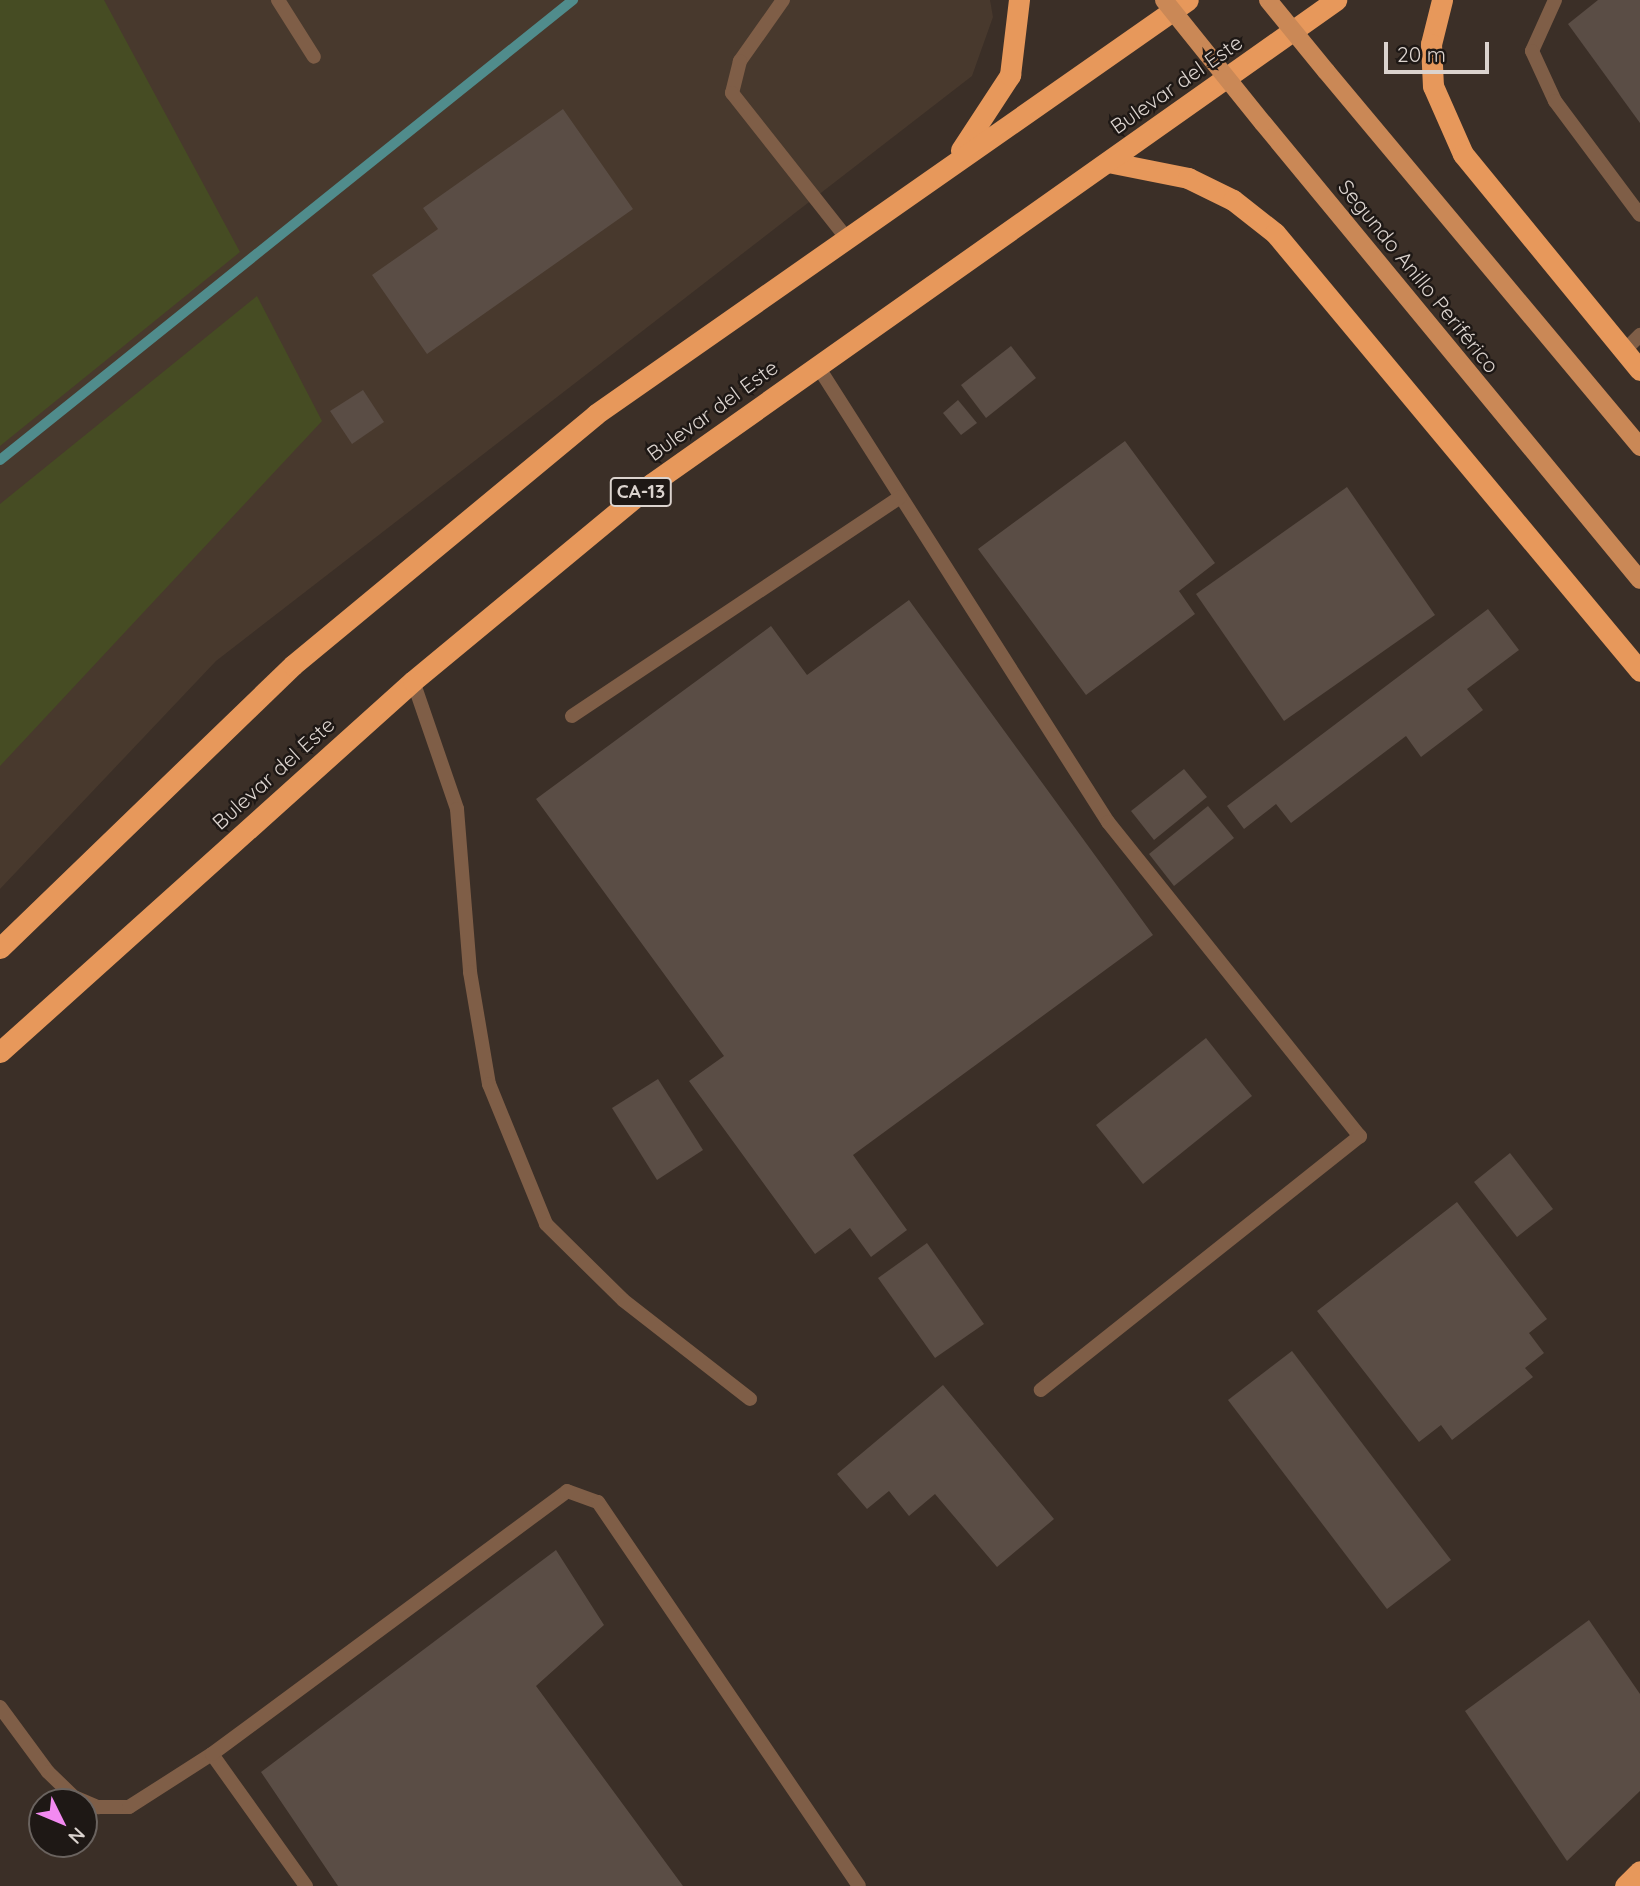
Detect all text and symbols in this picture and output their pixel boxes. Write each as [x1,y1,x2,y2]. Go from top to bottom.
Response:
scale bar [1388,28,1493,72]
street label: Bulevar del Este [1105,29,1247,139]
text: 20 m [1397,41,1446,67]
street label: Segundo Anillo Periférico [1333,174,1505,378]
street label: Bulevar del Este [642,354,782,466]
road number: CA-13 [610,477,672,508]
street label: Bulevar del Este [207,712,339,834]
north arrow [28,1788,98,1858]
text: N [63,1823,90,1849]

